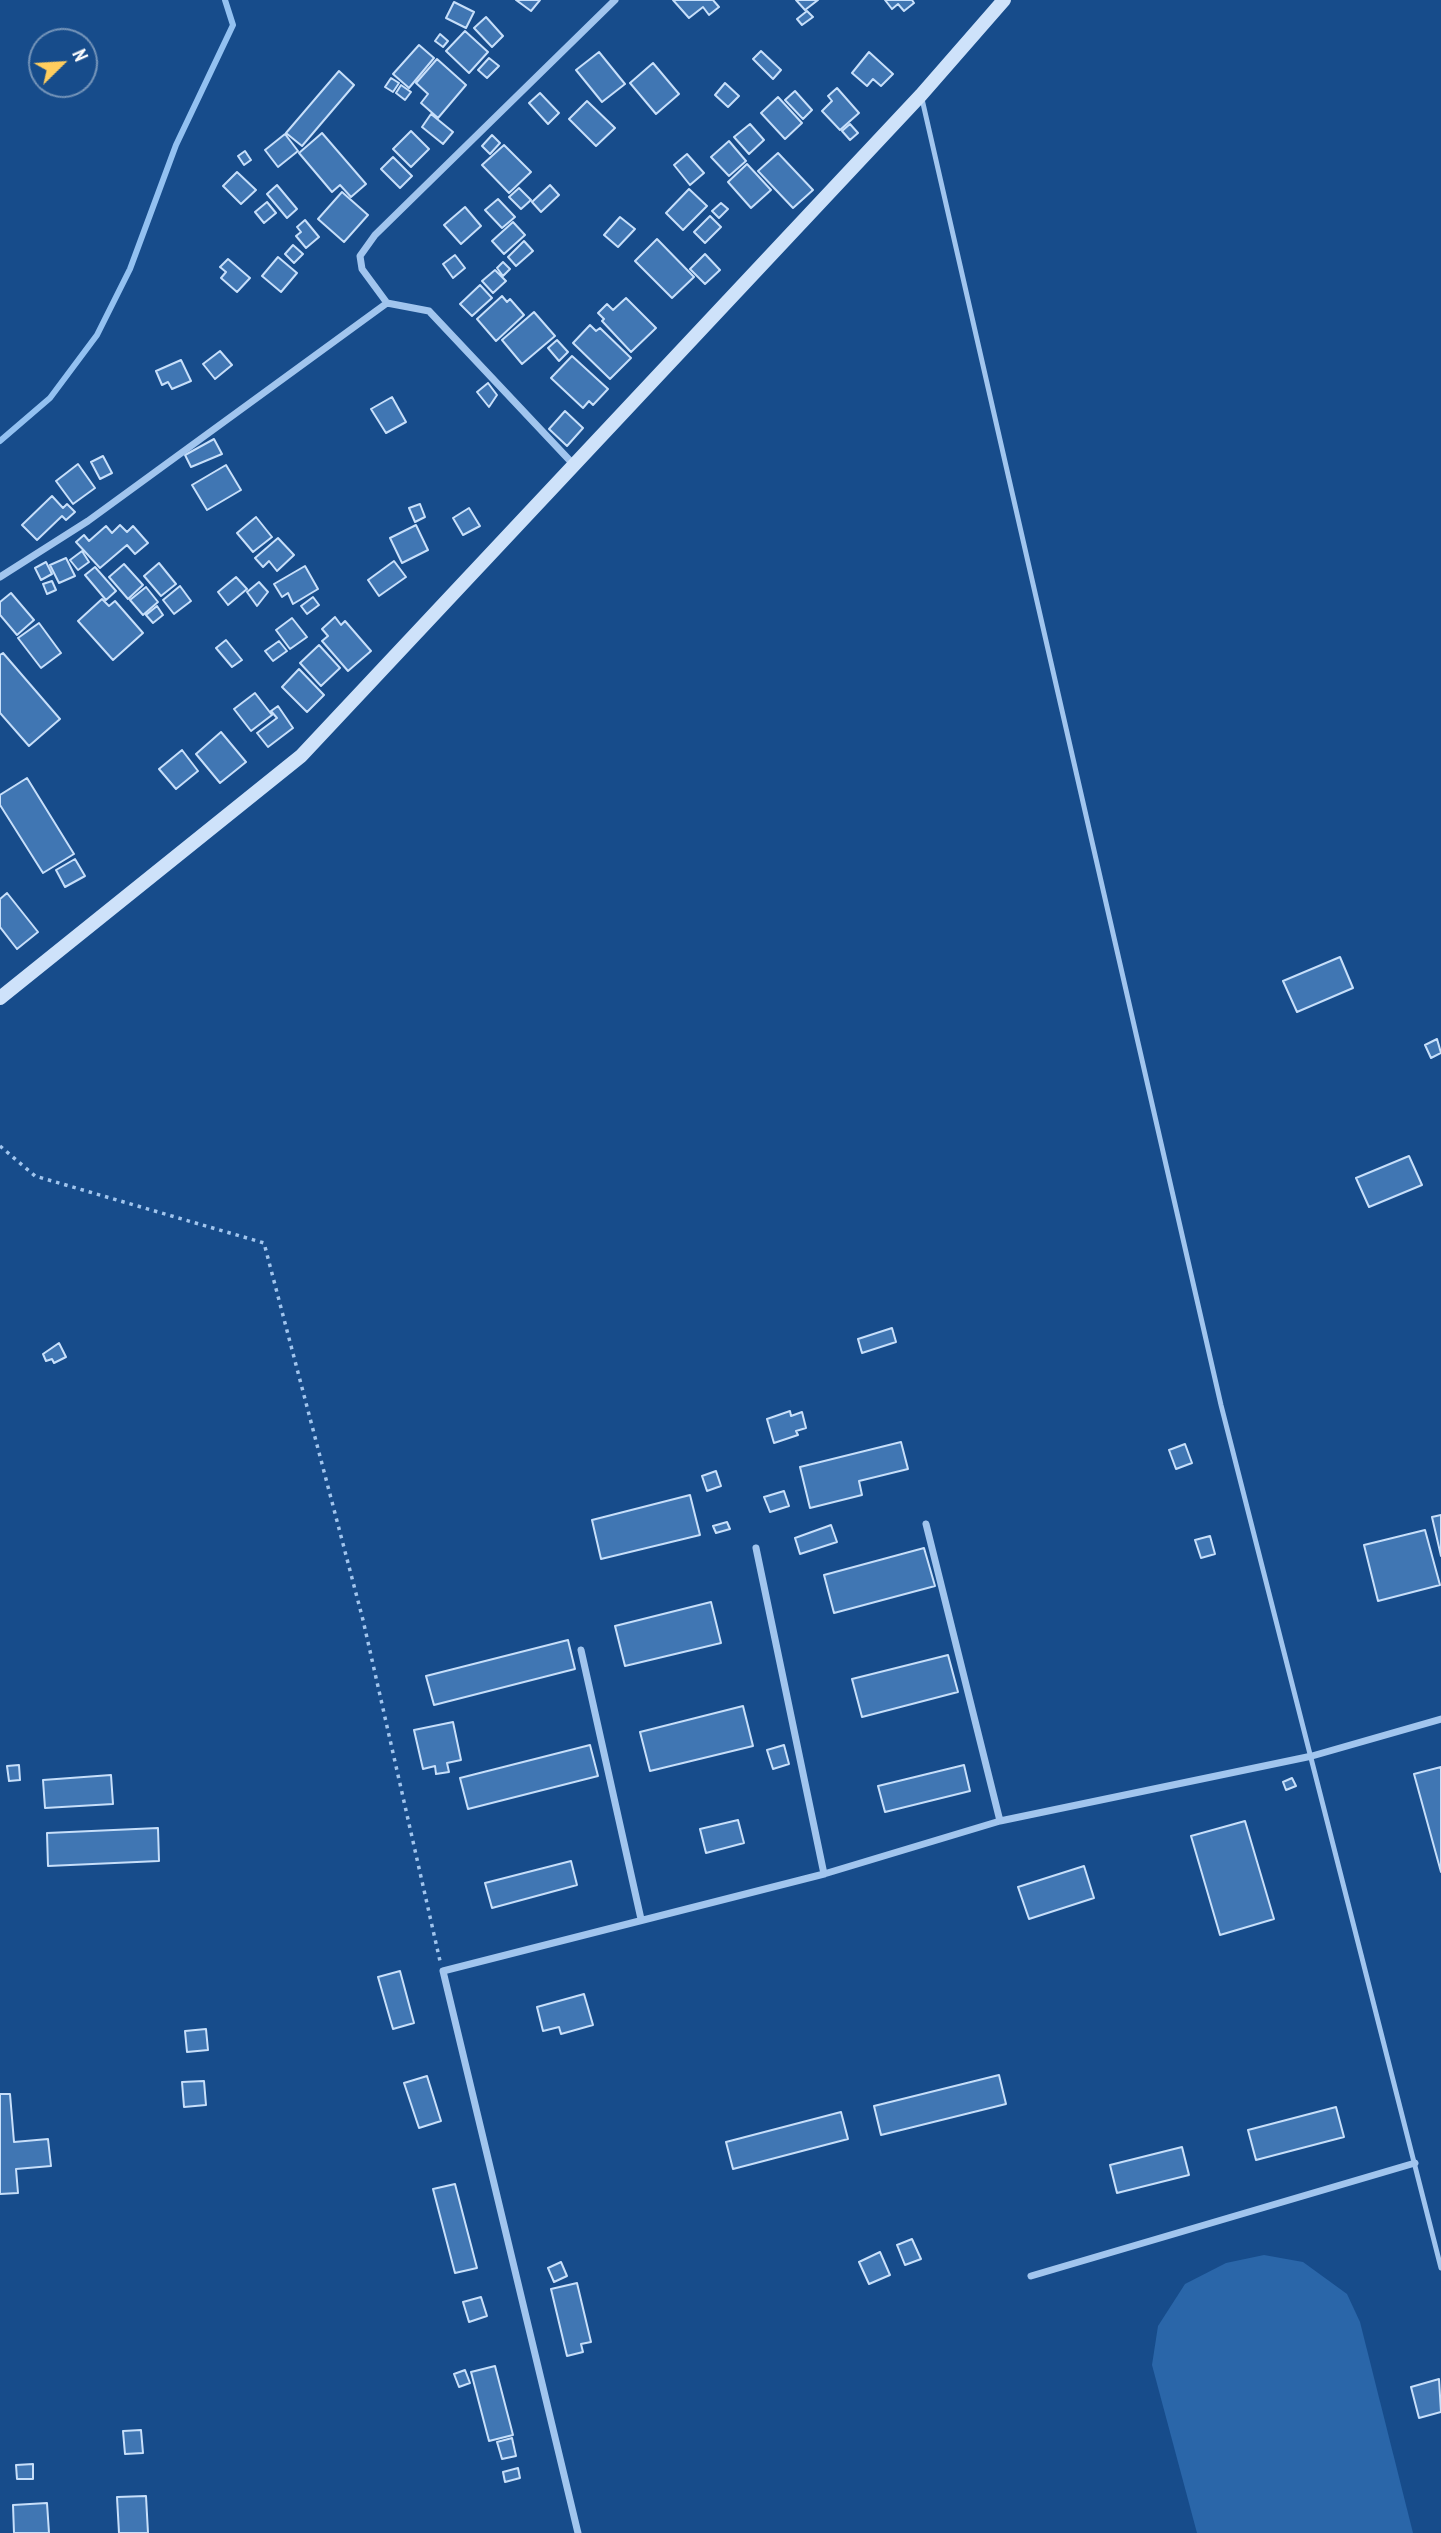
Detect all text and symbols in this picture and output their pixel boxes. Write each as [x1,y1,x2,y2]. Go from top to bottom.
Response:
north arrow [28,28,98,98]
text: N [67,46,93,65]

